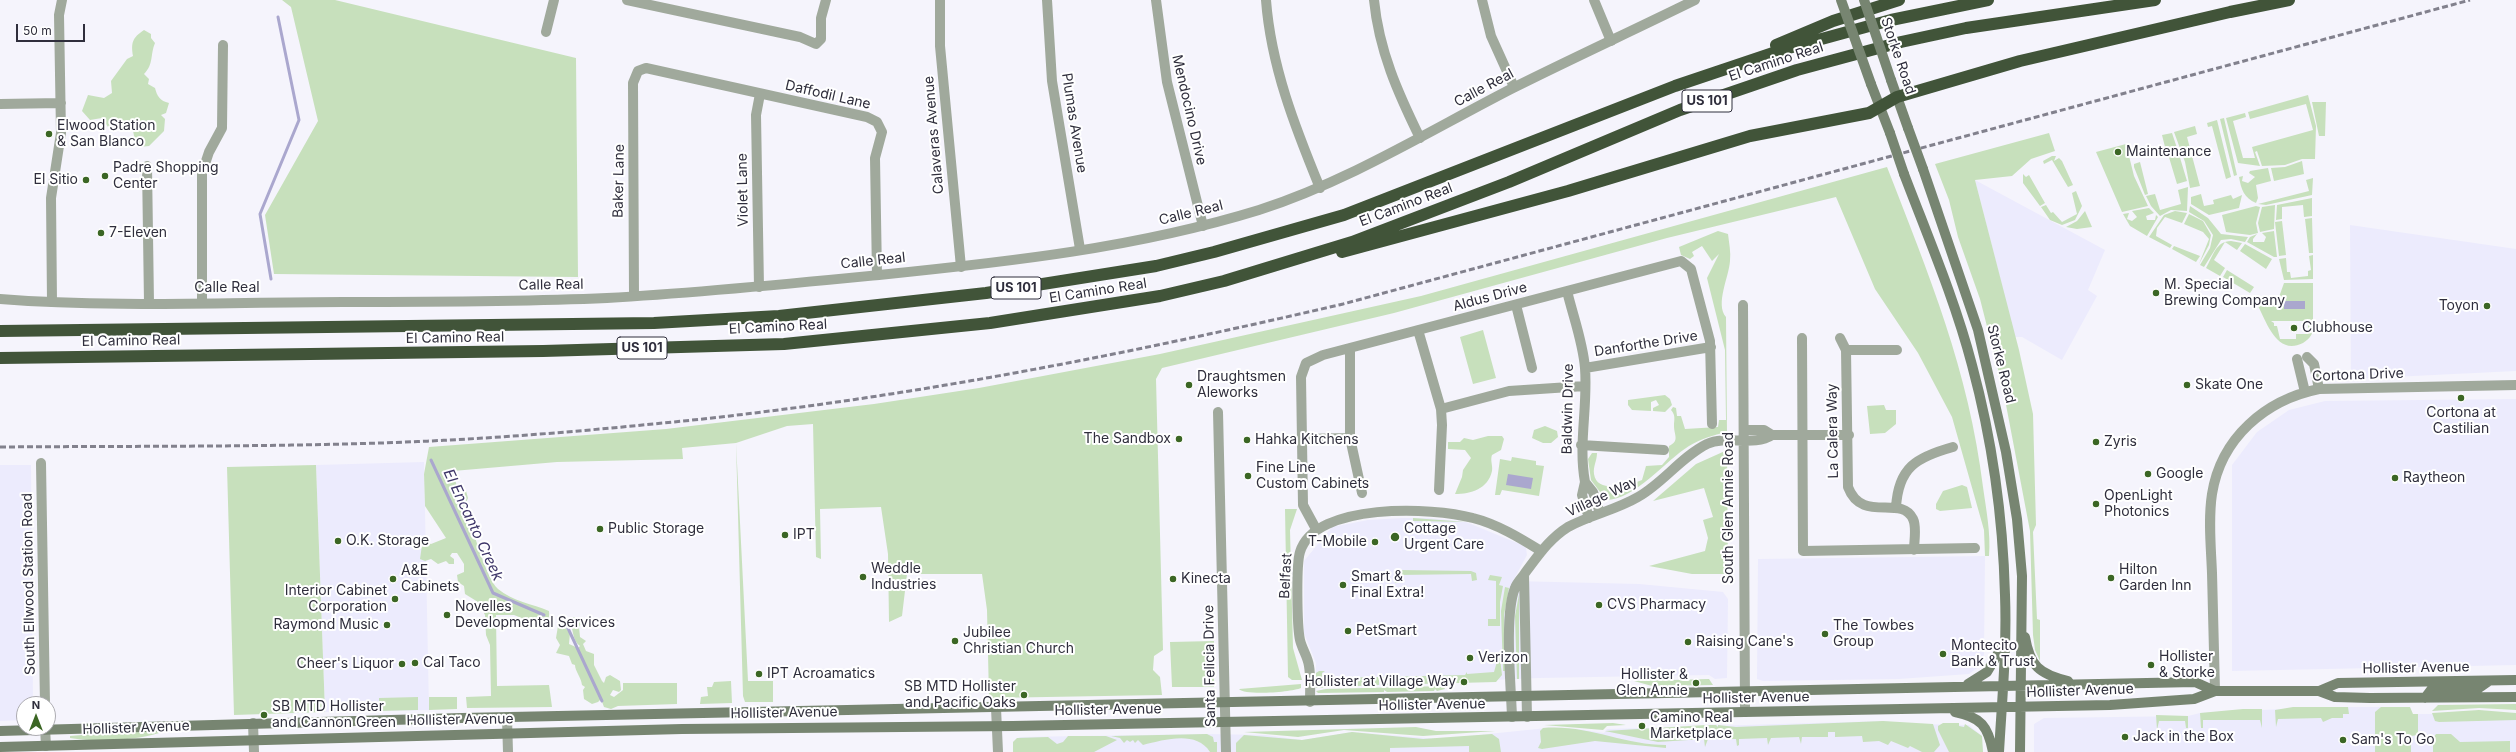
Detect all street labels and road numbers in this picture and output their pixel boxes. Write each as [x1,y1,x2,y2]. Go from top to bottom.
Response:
street label: Storke Road [1877,15,1919,97]
street label: El Camino Real [1727,39,1825,85]
street label: Mendocino Drive [1168,53,1210,167]
street label: Calle Real [1451,65,1517,111]
street label: Plumas Avenue [1058,72,1090,174]
street label: Calaveras Avenue [920,75,948,195]
street label: Daffodil Lane [784,77,872,113]
road number: US 101 [1682,90,1732,112]
street label: Baker Lane [610,144,628,218]
street label: Violet Lane [734,153,752,227]
street label: El Camino Real [1357,180,1455,230]
street label: Calle Real [1157,197,1225,229]
street label: Calle Real [840,249,906,273]
street label: El Camino Real [1048,275,1148,307]
street label: Calle Real [518,276,584,294]
road number: US 101 [991,277,1041,299]
street label: Aldus Drive [1451,279,1529,315]
street label: Calle Real [194,280,260,296]
street label: El Camino Real [728,316,828,338]
street label: Storke Road [1983,323,2019,405]
street label: Danforthe Drive [1593,328,1699,360]
street label: El Camino Real [406,329,504,347]
street label: El Camino Real [82,332,180,350]
road number: US 101 [617,337,667,359]
street label: Baldwin Drive [1559,363,1577,455]
street label: Cortona Drive [2312,365,2404,385]
street label: La Calera Way [1824,383,1842,479]
street label: South Glen Annie Road [1721,432,1737,584]
street label: Village Way [1564,473,1640,521]
street label: South Ellwood Station Road [19,493,39,675]
street label: Belfast [1276,553,1296,599]
street label: Santa Felicia Drive [1201,605,1219,727]
street label: Hollister Avenue [2362,659,2470,677]
street label: Hollister Avenue [2026,681,2134,701]
street label: Hollister Avenue [1702,689,1810,707]
street label: Hollister Avenue [1378,696,1486,714]
street label: Hollister Avenue [1054,701,1162,719]
street label: Hollister Avenue [730,704,838,722]
street label: Hollister Avenue [406,711,514,729]
street label: Hollister Avenue [82,718,190,738]

